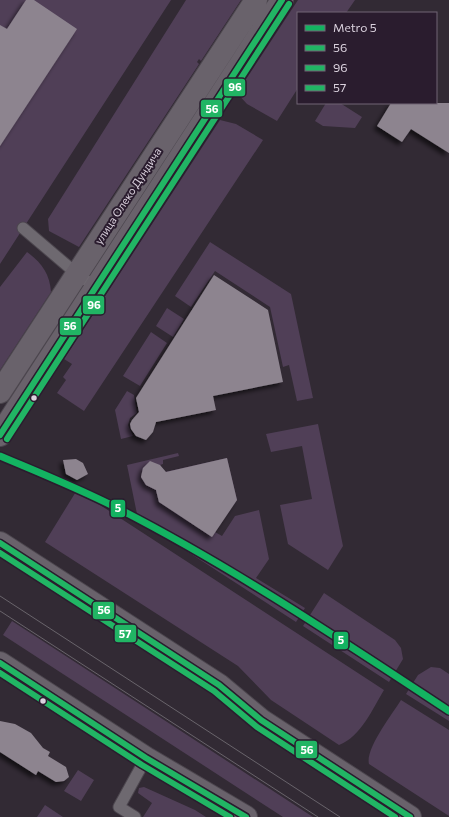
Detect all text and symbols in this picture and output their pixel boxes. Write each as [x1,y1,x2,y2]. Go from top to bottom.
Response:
legend [297,12,437,104]
text: Metro 5 [333,20,377,34]
text: 56 [333,40,347,54]
text: 96 [333,60,348,74]
line badge: 96 [223,78,246,97]
text: 96 [228,80,242,93]
text: 57 [333,80,346,94]
line badge: 56 [200,99,223,118]
text: 56 [205,102,219,115]
street label: улица Олеко Дундича [92,145,164,246]
line badge: 96 [82,295,105,315]
text: 96 [87,298,101,311]
line badge: 56 [59,317,82,336]
text: 56 [63,319,77,332]
unlabelled marker [29,393,39,403]
line badge: 5 [110,499,126,518]
text: 5 [115,501,121,514]
line badge: 56 [92,601,115,620]
text: 56 [97,603,111,616]
line badge: 57 [114,624,137,643]
text: 57 [119,627,131,640]
line badge: 5 [333,631,349,650]
text: 5 [338,633,344,646]
unlabelled marker [38,696,48,706]
line badge: 56 [295,740,318,759]
text: 56 [300,743,314,756]

